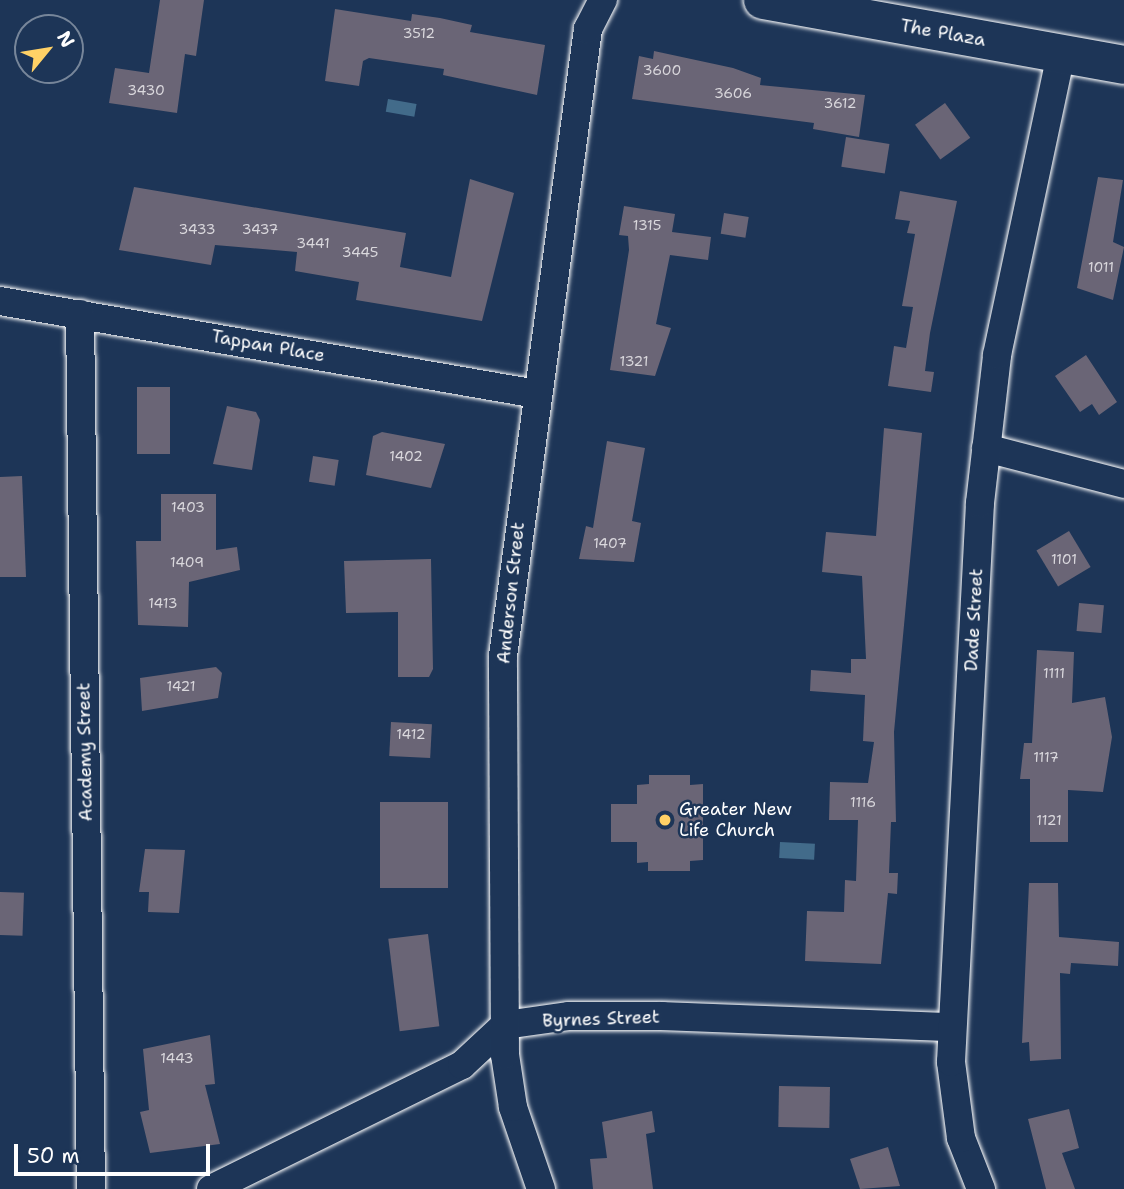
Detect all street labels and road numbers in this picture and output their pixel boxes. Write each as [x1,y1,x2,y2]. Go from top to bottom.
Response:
street label: The Plaza [899,15,987,51]
street label: Tappan Place [210,325,326,367]
street label: Anderson Street [493,521,529,665]
street label: Dade Street [961,568,987,672]
street label: Academy Street [73,682,97,822]
street label: Byrnes Street [542,1006,660,1032]

